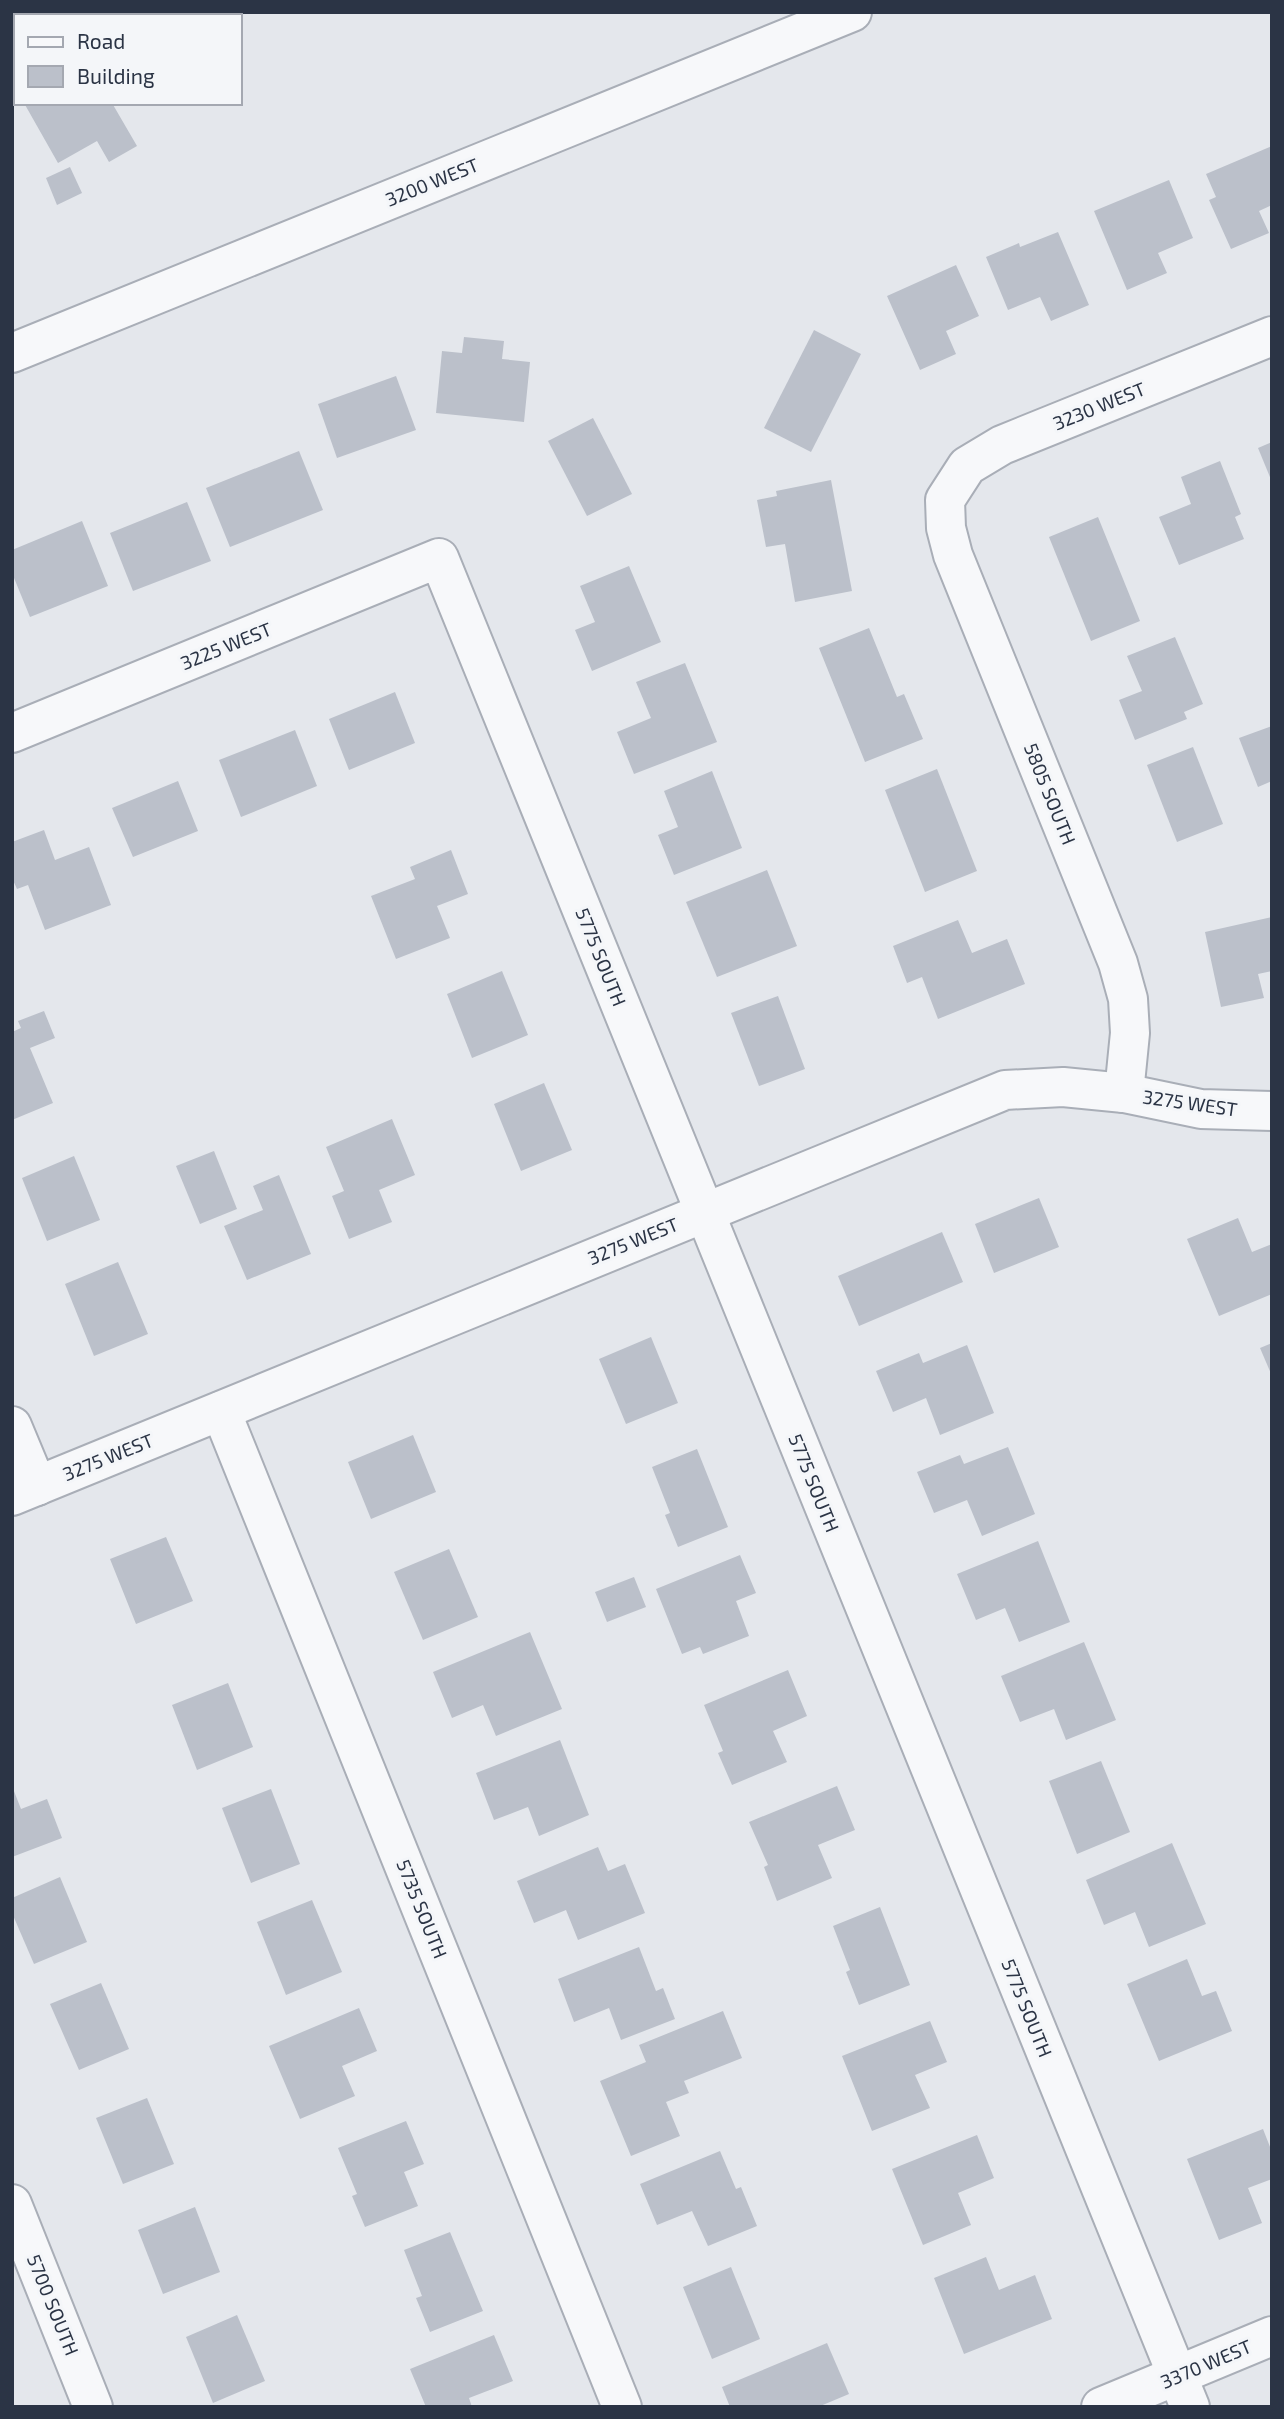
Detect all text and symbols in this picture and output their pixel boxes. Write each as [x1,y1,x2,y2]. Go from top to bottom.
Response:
legend [14,14,242,105]
text: Road [77,28,125,53]
text: Building [77,63,155,88]
street label: 3200 WEST [382,152,482,211]
street label: 3230 WEST [1049,377,1148,434]
street label: 3225 WEST [177,617,275,674]
street label: 5805 SOUTH [1020,740,1081,848]
street label: 5775 SOUTH [571,904,632,1009]
street label: 3275 WEST [1141,1084,1239,1121]
street label: 3275 WEST [584,1212,681,1269]
street label: 3275 WEST [59,1428,156,1485]
street label: 5775 SOUTH [784,1430,845,1535]
street label: 5735 SOUTH [392,1856,453,1962]
street label: 5775 SOUTH [997,1955,1058,2060]
street label: 5700 SOUTH [23,2251,84,2359]
street label: 3370 WEST [1157,2334,1255,2393]

